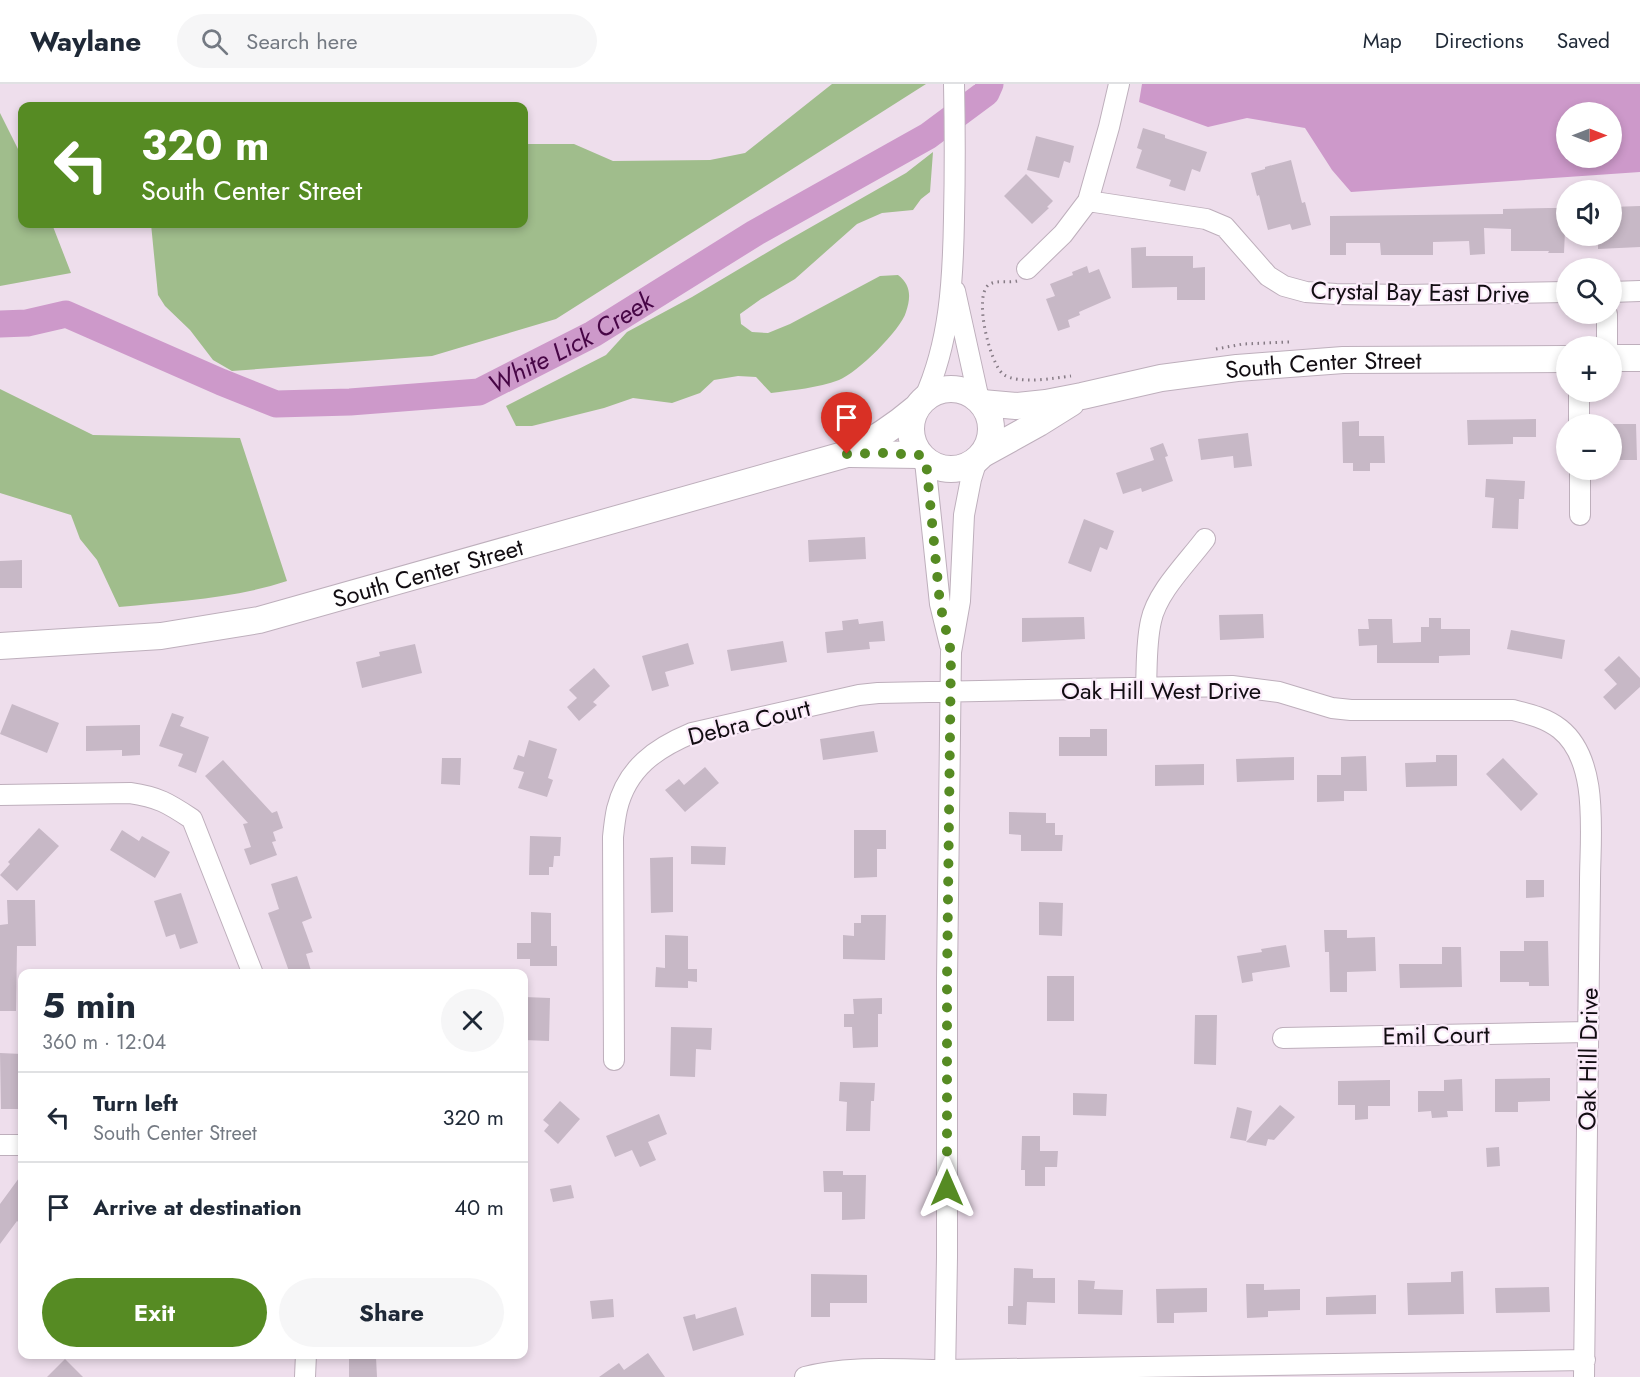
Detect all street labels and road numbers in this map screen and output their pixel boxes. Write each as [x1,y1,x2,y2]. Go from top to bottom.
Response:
street label: Crystal Bay East Drive [1310,273,1530,311]
street label: South Center Street [1223,342,1422,387]
street label: South Center Street [328,529,527,616]
street label: Oak Hill West Drive [1061,673,1261,708]
street label: Debra Court [684,690,814,754]
street label: Oak Hill Drive [1569,987,1607,1131]
street label: Emil Court [1382,1017,1490,1053]

